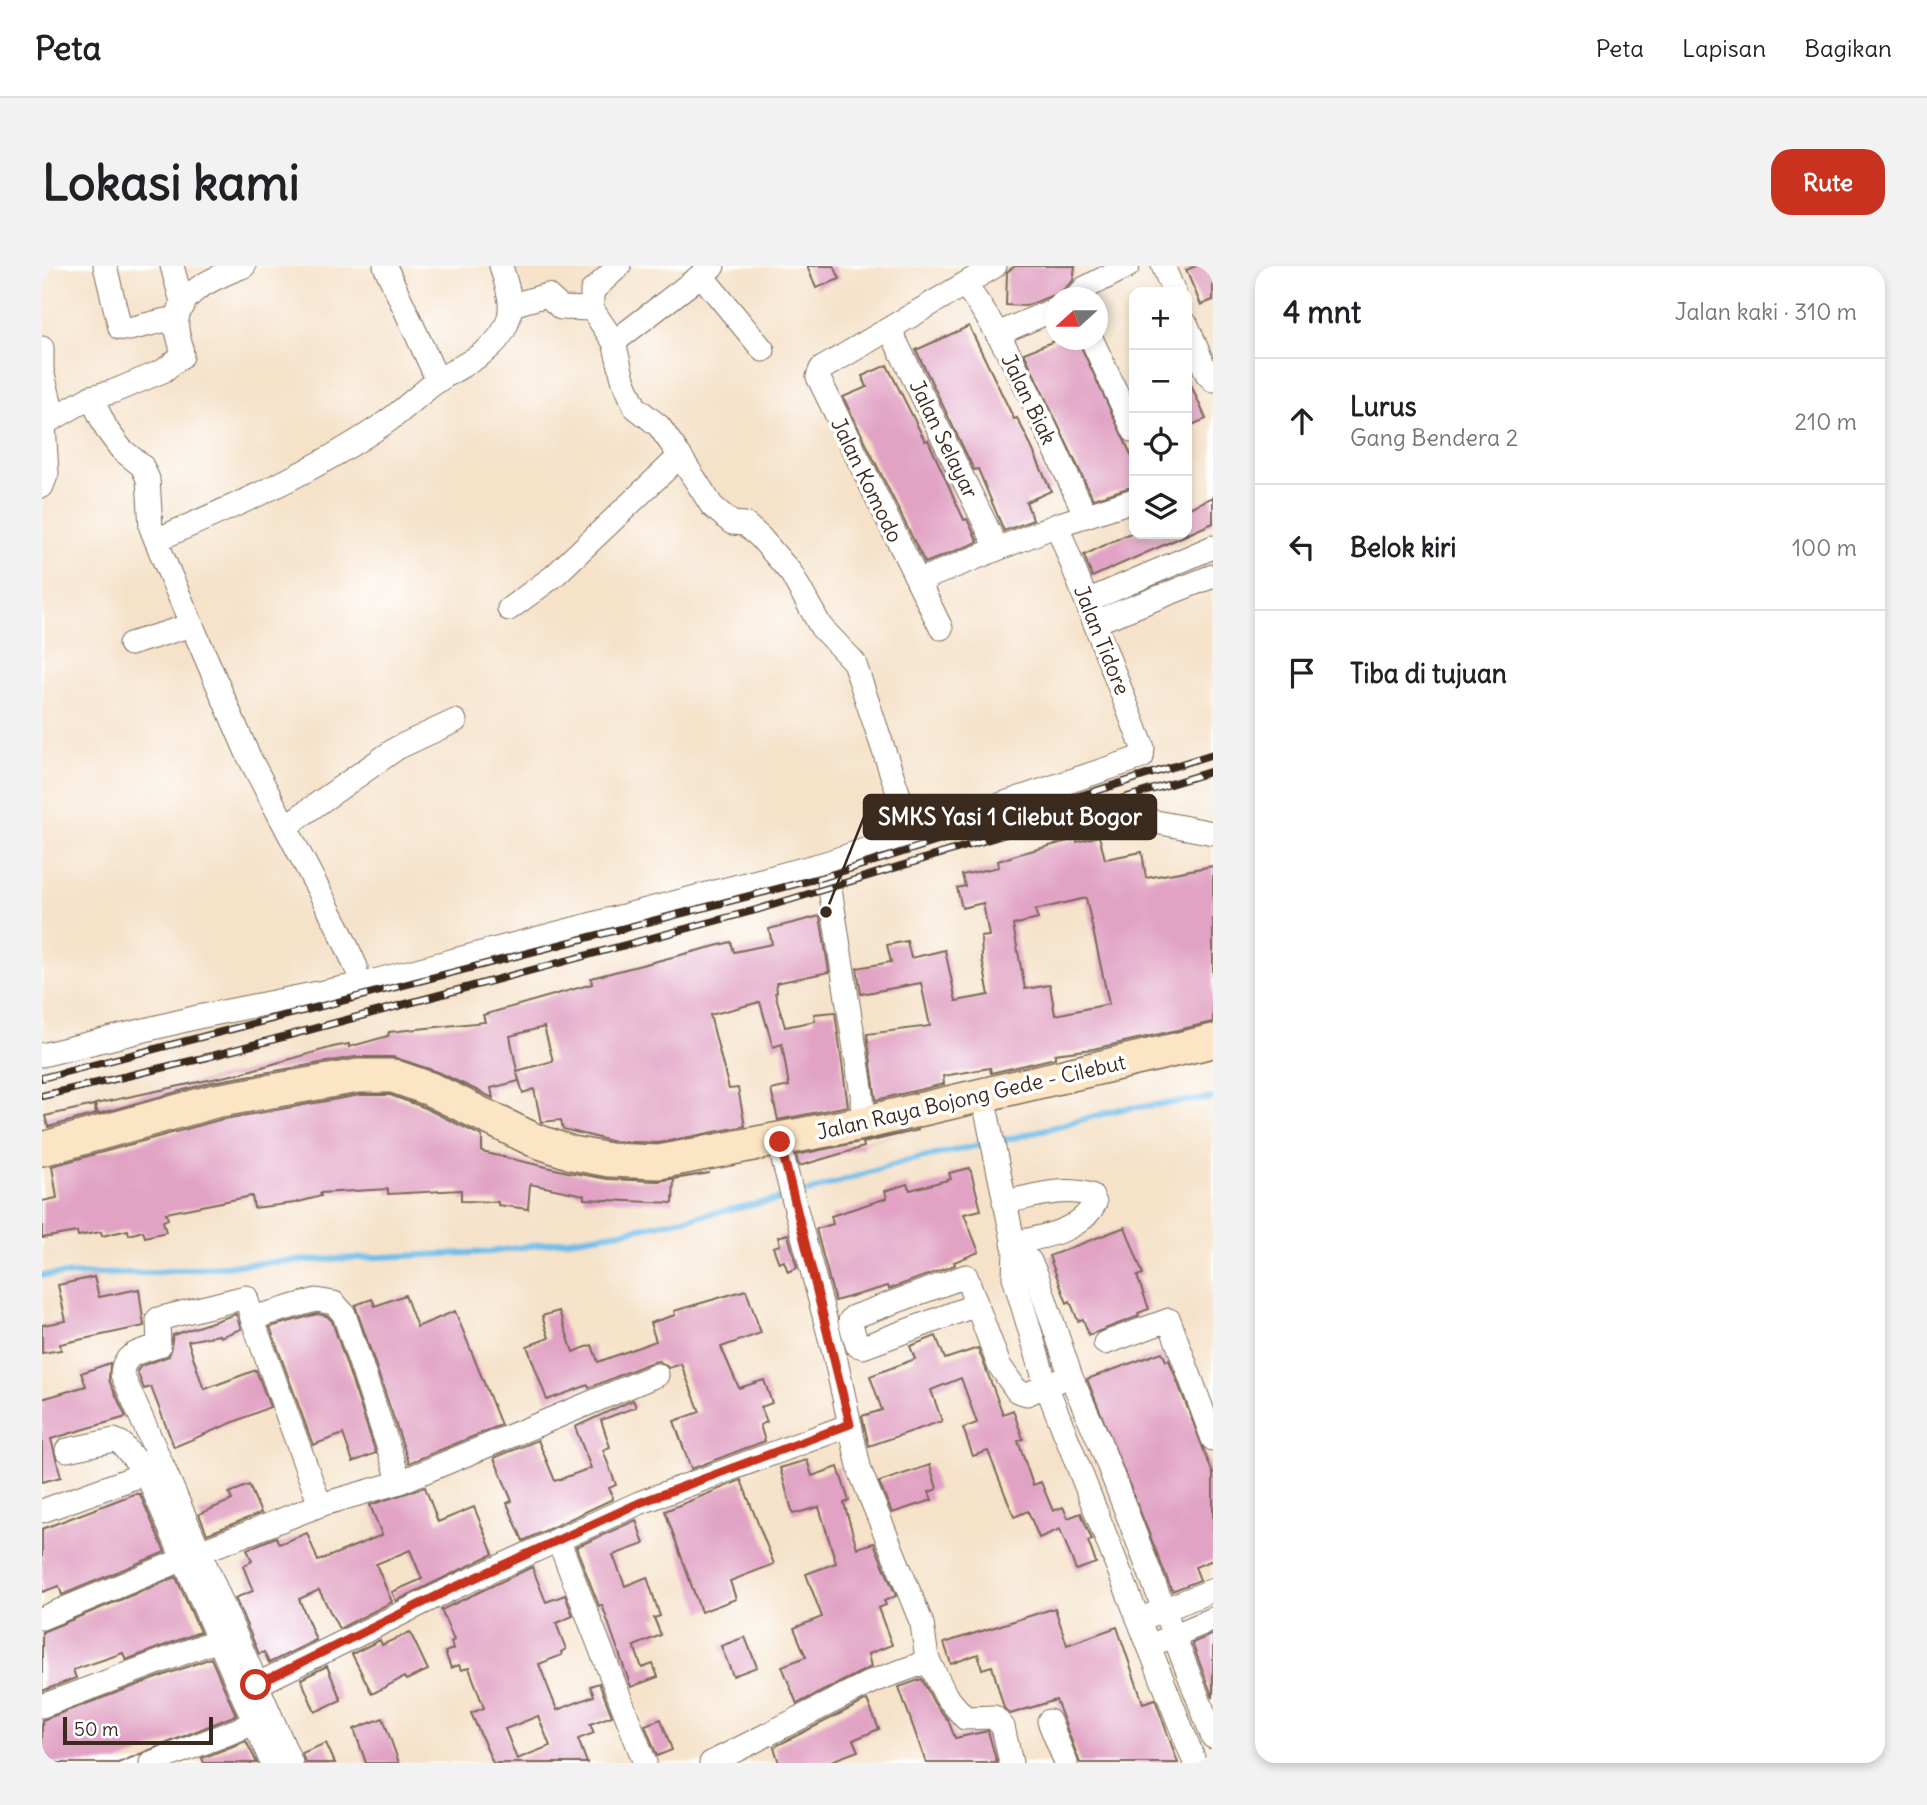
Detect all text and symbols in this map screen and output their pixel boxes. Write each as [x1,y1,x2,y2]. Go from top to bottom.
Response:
text: Peta [35,27,101,69]
text: Peta [1596,33,1644,63]
text: Lapisan [1682,33,1766,63]
text: Bagikan [1804,33,1892,63]
button: Rute [1771,149,1885,215]
text: Lokasi kami [42,152,300,213]
north arrow [1045,287,1108,350]
map controls [1129,287,1192,539]
button: + [1129,287,1192,350]
text: 4 mnt [1283,293,1361,331]
text: Jalan kaki · 310 m [1675,297,1857,326]
street label: Jalan Biak [995,349,1063,449]
button: − [1129,350,1192,413]
street label: Jalan Selayar [904,375,984,503]
text: Lurus [1350,390,1417,423]
icon: ahead [1283,402,1321,440]
text: 210 m [1794,407,1857,436]
street label: Jalan Komodo [825,413,909,547]
button: locate [1129,413,1192,476]
text: Gang Bendera 2 [1350,423,1518,452]
button: layers [1129,476,1192,539]
icon: left [1283,528,1321,566]
text: Belok kiri [1350,531,1456,564]
text: 100 m [1792,533,1857,562]
street label: Jalan Tidore [1068,581,1136,699]
icon: arrive [1283,654,1321,692]
text: Tiba di tujuan [1350,657,1507,690]
callout: SMKS Yasi 1 Cilebut Bogor [864,795,1156,839]
text: SMKS Yasi 1 Cilebut Bogor [878,802,1143,831]
street label: Jalan Raya Bojong Gede - Cilebut [814,1048,1128,1146]
route end [764,1126,795,1157]
route start [240,1669,271,1700]
scale bar [63,1714,214,1746]
text: 50 m [74,1717,119,1741]

